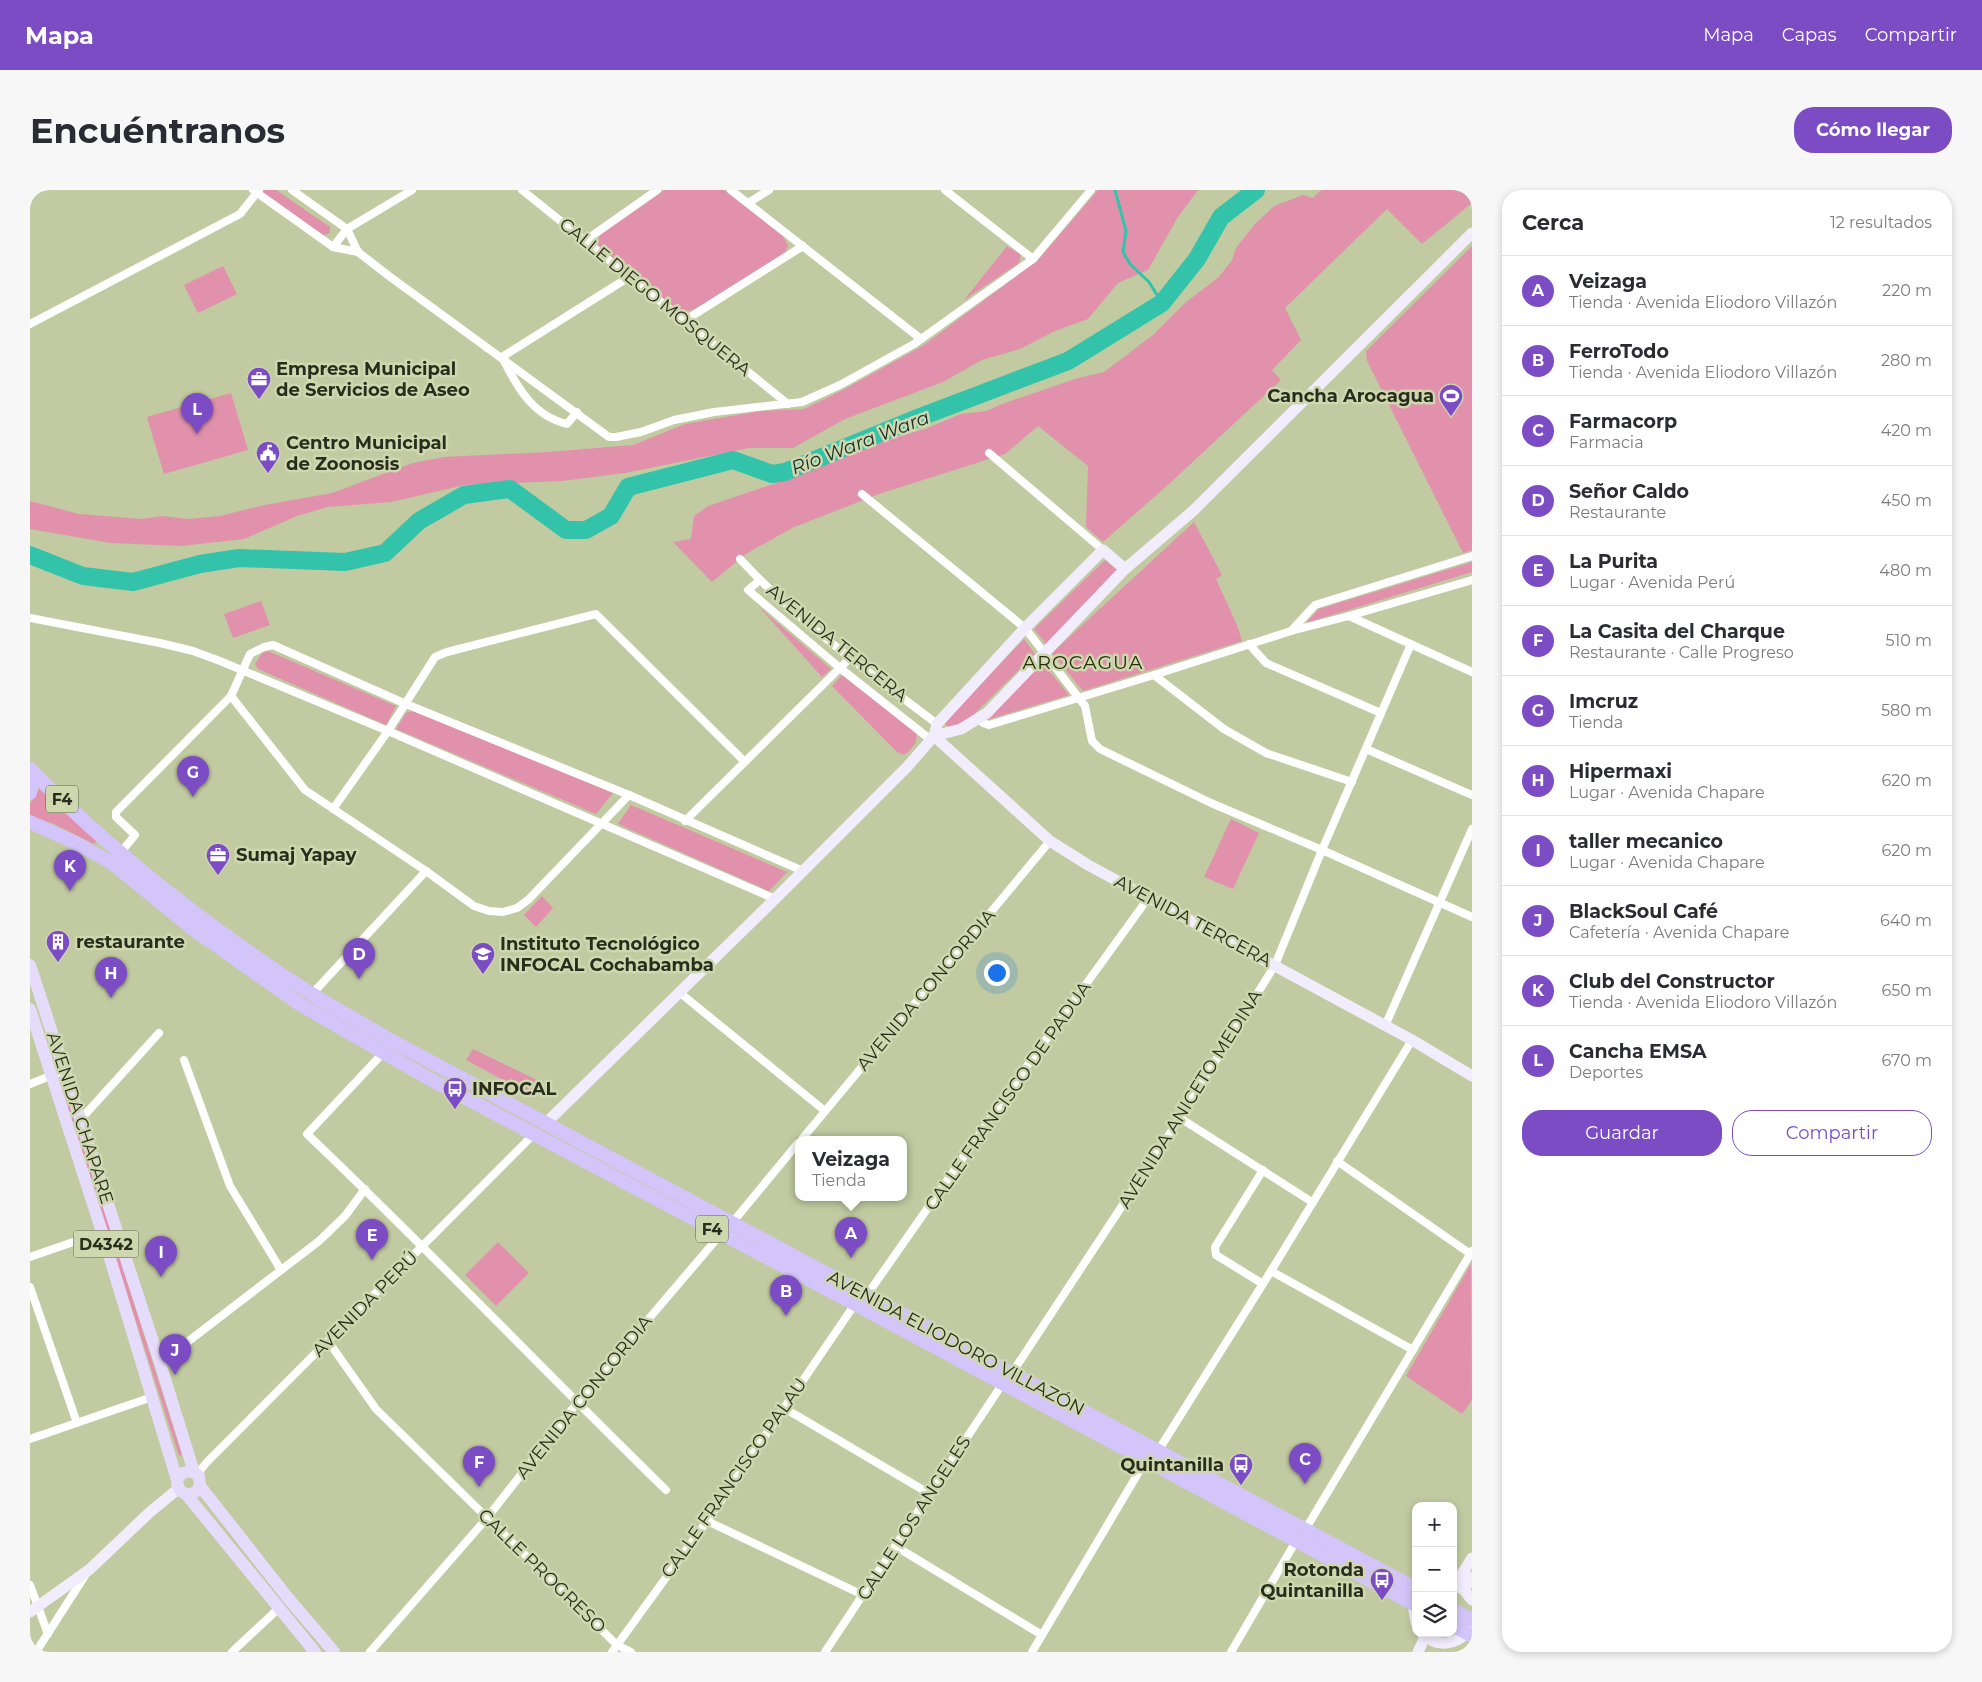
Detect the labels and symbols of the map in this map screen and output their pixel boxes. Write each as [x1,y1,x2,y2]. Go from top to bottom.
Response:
street label: CALLE DIEGO MOSQUERA [555,213,755,381]
place label: Empresa Municipal de Servicios de Aseo [276,358,470,401]
office icon: Empresa Municipal de Servicios de Aseo [246,366,272,400]
sports icon: Cancha Arocagua [1438,383,1464,417]
place label: Cancha Arocagua [1267,385,1434,407]
pin: L [181,393,213,434]
water label: Río Wara Wara [788,405,933,479]
place label: Centro Municipal de Zoonosis [286,432,447,475]
public building icon: Centro Municipal de Zoonosis [255,440,281,474]
street label: AVENIDA TERCERA [762,579,912,707]
district label: AROCAGUA [1023,651,1143,674]
pin: G [177,756,209,797]
road number: F4 [46,786,78,812]
office icon: Sumaj Yapay [205,842,231,876]
place label: Sumaj Yapay [236,844,357,866]
pin: K [54,850,86,891]
street label: AVENIDA TERCERA [1111,870,1276,972]
street label: AVENIDA CONCORDIA [852,905,1000,1075]
building icon: restaurante [45,929,71,963]
place label: restaurante [76,931,185,953]
place label: Instituto Tecnológico INFOCAL Cochabamba [500,933,714,976]
pin: D [343,938,375,979]
school or university icon: Instituto Tecnológico INFOCAL Cochabamba [470,941,496,975]
pin: H [95,957,127,998]
your location [984,960,1010,986]
street label: CALLE FRANCISCO DE PADUA [920,977,1096,1215]
street label: AVENIDA ANICETO MEDINA [1113,985,1267,1212]
street label: AVENIDA CHAPARE [42,1029,118,1207]
bus stop icon: INFOCAL [442,1076,468,1110]
place label: INFOCAL [472,1078,557,1100]
road number: F4 [696,1216,728,1242]
pin: A [835,1217,867,1258]
pin: E [356,1219,388,1260]
road number: D4342 [74,1230,138,1258]
pin: I [145,1236,177,1277]
street label: AVENIDA PERÚ [307,1246,423,1362]
street label: AVENIDA ELIODORO VILLAZÓN [824,1266,1088,1420]
pin: B [770,1275,802,1316]
street label: AVENIDA CONCORDIA [511,1311,657,1483]
pin: J [159,1334,191,1375]
street label: CALLE FRANCISCO PALAU [656,1374,812,1582]
street label: CALLE LOS ANGELES [853,1432,975,1604]
pin: C [1289,1443,1321,1484]
pin: F [463,1446,495,1487]
bus stop icon: Quintanilla [1228,1452,1254,1486]
place label: Quintanilla [1120,1454,1224,1476]
street label: CALLE PROGRESO [473,1504,611,1638]
place label: Rotonda Quintanilla [1260,1559,1364,1602]
bus stop icon: Rotonda Quintanilla [1369,1567,1395,1601]

